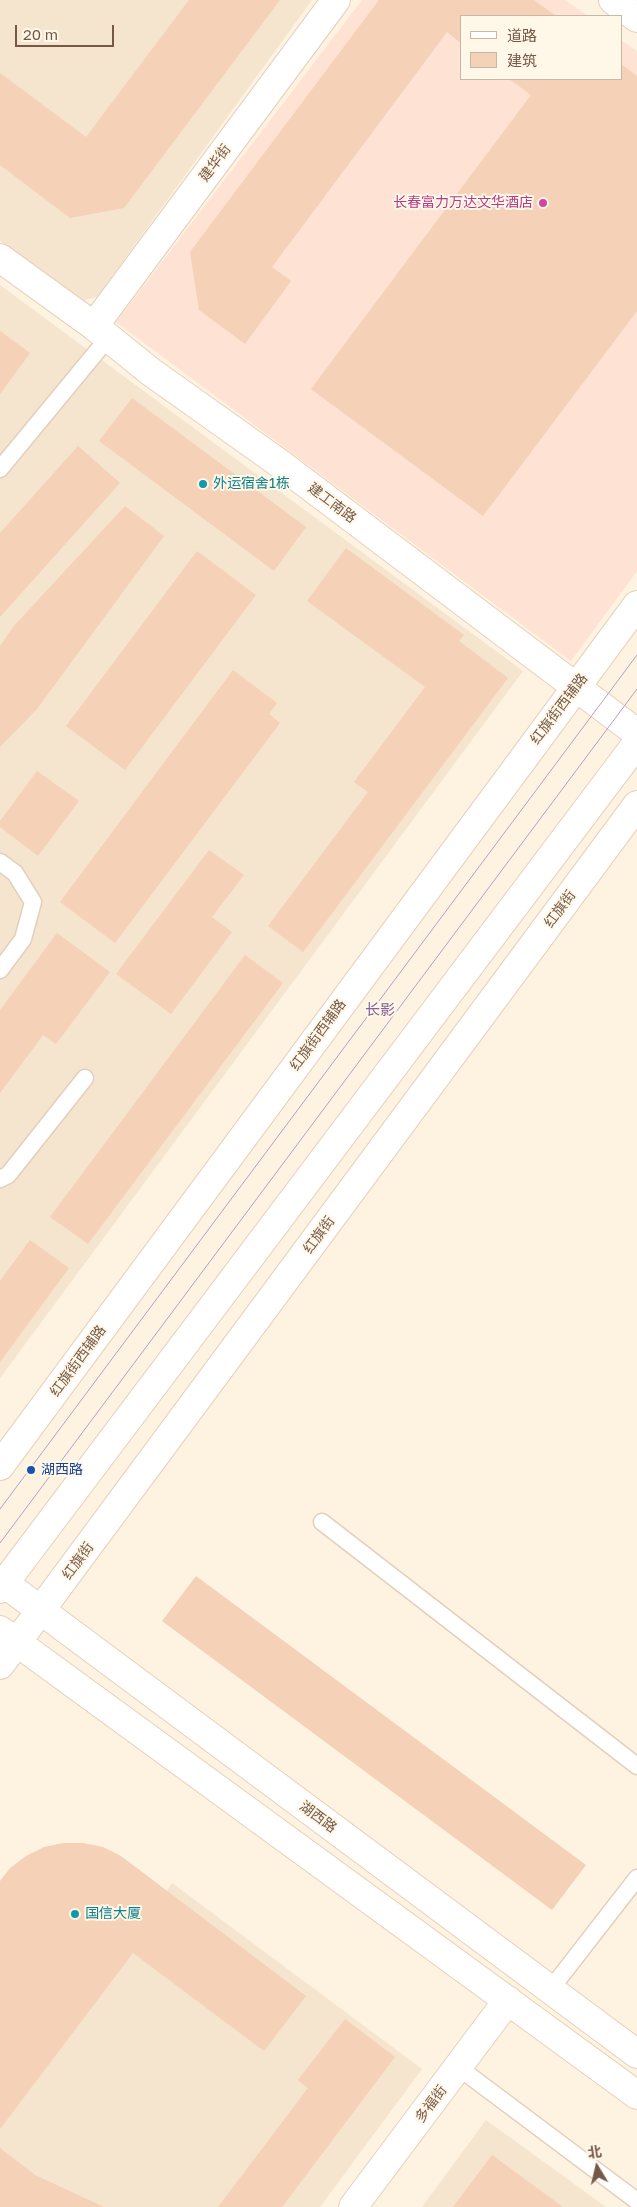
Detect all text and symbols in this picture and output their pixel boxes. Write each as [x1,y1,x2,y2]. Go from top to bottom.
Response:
scale bar [18,15,116,47]
legend [460,15,622,80]
text: 20 m [23,25,58,43]
text: 道路 [507,26,537,44]
text: 建筑 [507,51,537,69]
street label: 建华街 [196,141,234,185]
place label: 长春富力万达文华酒店 [393,195,533,211]
marker: 长春富力万达文华酒店 [537,197,549,209]
place label: 外运宿舍1栋 [213,476,290,492]
marker: 外运宿舍1栋 [197,478,209,490]
street label: 建工南路 [305,479,359,527]
street label: 红旗街西辅路 [527,670,591,748]
street label: 红旗街 [541,887,579,931]
street label: 红旗街西辅路 [287,996,349,1074]
district label: 长影 [365,1001,395,1019]
street label: 红旗街 [300,1213,338,1257]
street label: 红旗街西辅路 [47,1322,109,1400]
place label: 湖西路 [41,1462,83,1478]
marker: 湖西路 [25,1464,37,1476]
street label: 红旗街 [59,1539,97,1583]
street label: 湖西路 [296,1798,340,1836]
place label: 国信大厦 [85,1906,141,1922]
marker: 国信大厦 [69,1908,81,1920]
street label: 多福街 [412,2082,450,2126]
north arrow [572,2142,622,2192]
text: 北 [586,2142,603,2161]

